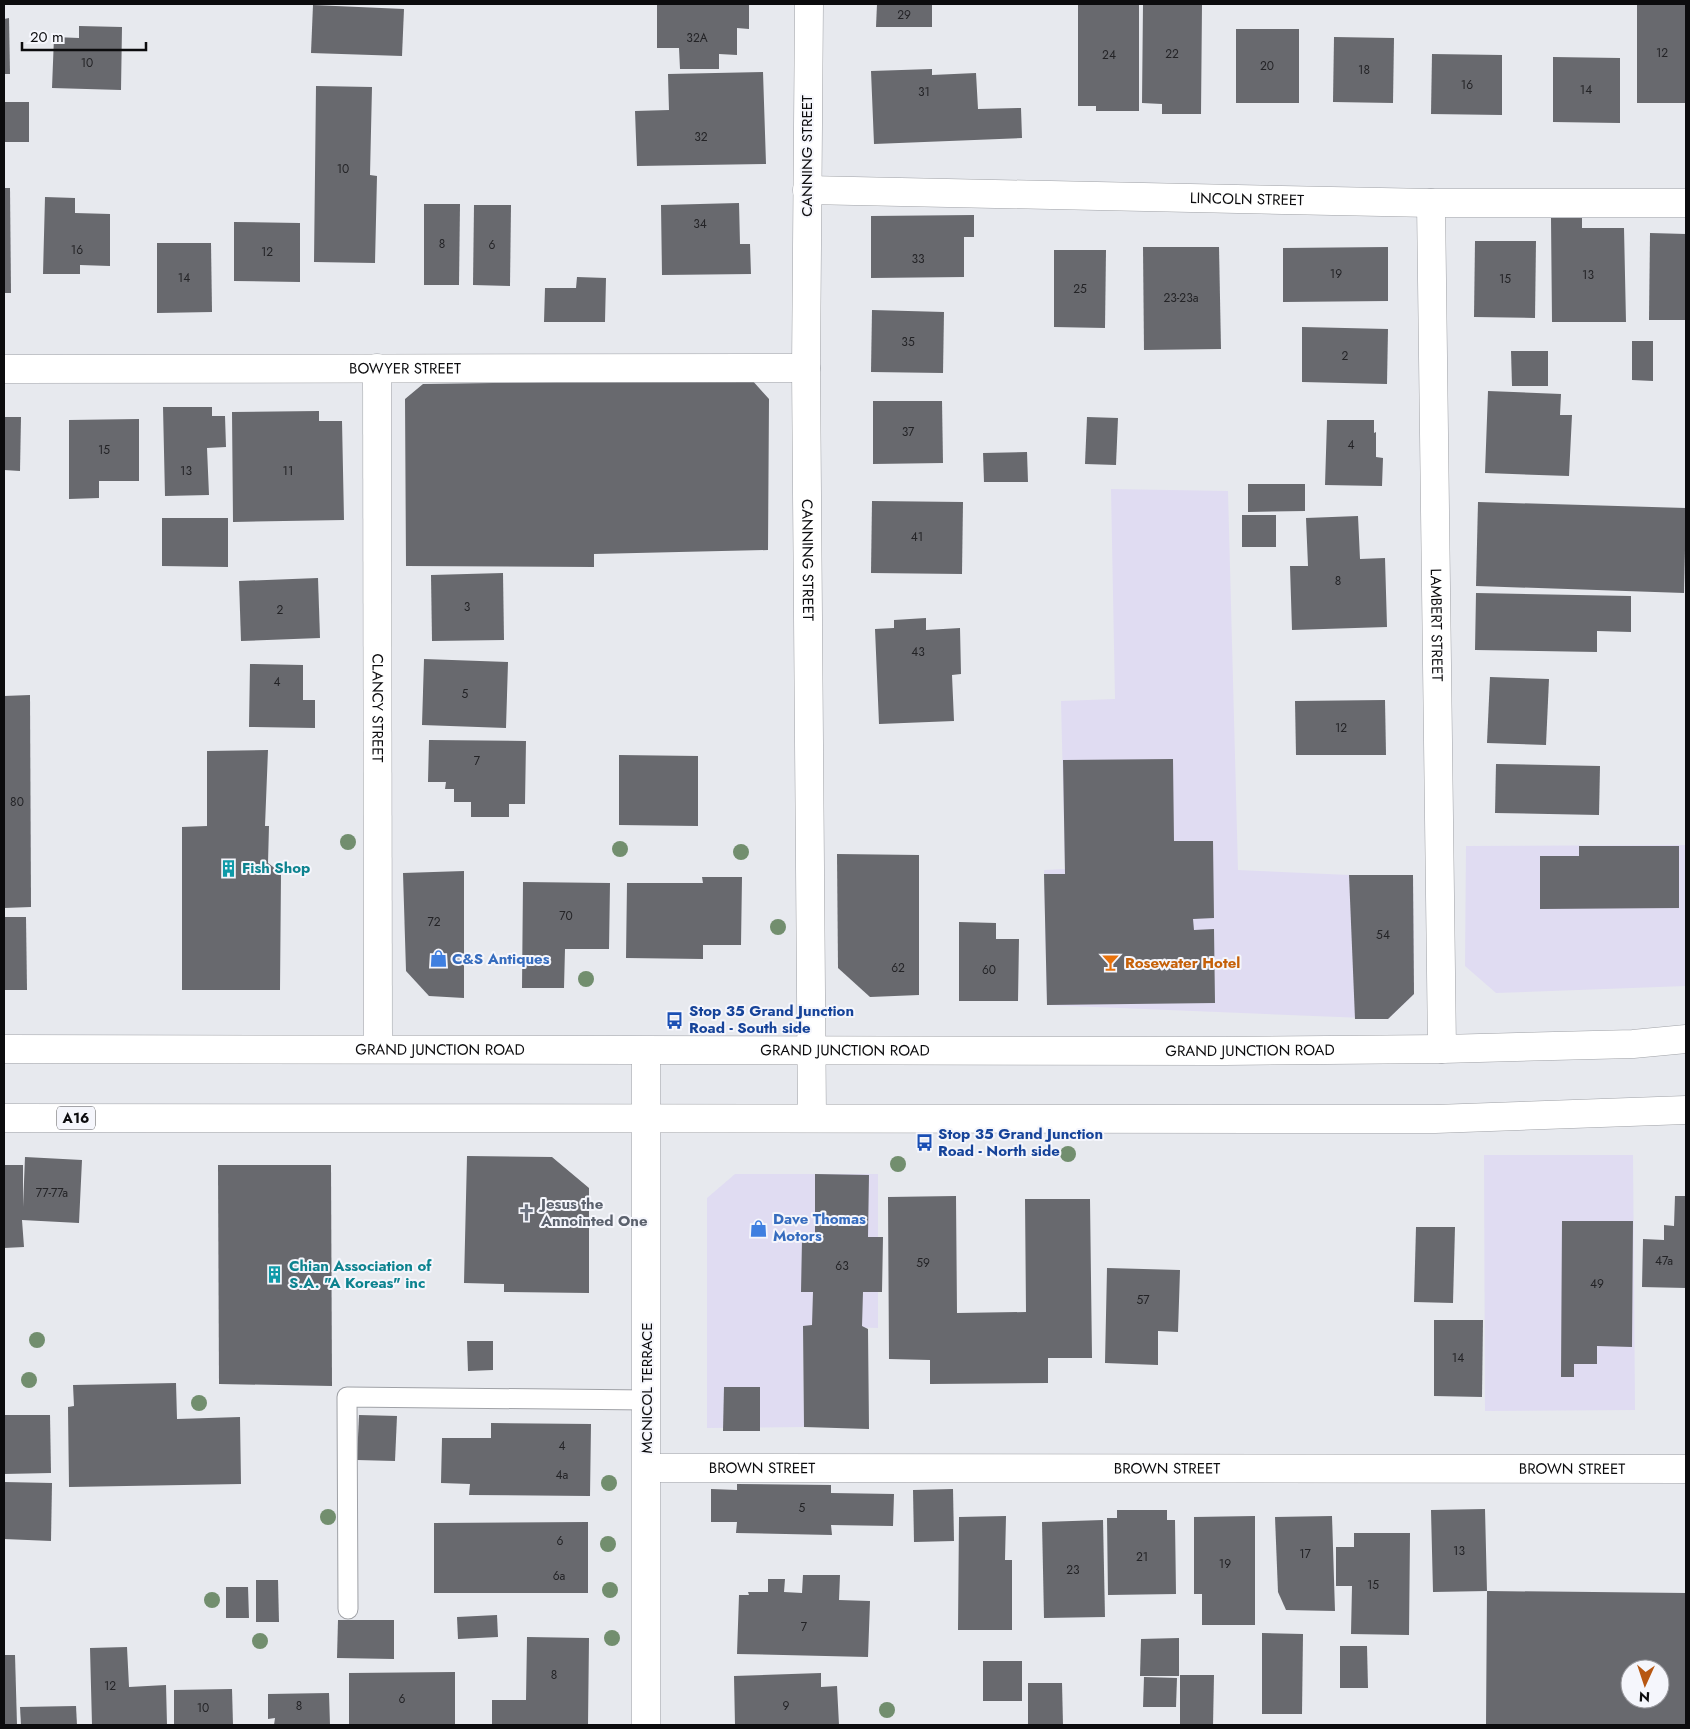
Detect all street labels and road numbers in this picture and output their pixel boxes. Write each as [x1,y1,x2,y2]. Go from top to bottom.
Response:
street label: CANNING STREET [796,95,818,217]
street label: LINCOLN STREET [1190,187,1304,211]
street label: BOWYER STREET [349,357,461,380]
street label: CANNING STREET [796,499,819,621]
street label: LAMBERT STREET [1425,568,1448,682]
street label: CLANCY STREET [366,654,389,763]
street label: GRAND JUNCTION ROAD [355,1039,525,1061]
street label: GRAND JUNCTION ROAD [760,1039,930,1062]
street label: GRAND JUNCTION ROAD [1165,1039,1335,1062]
road number: A16 [57,1106,95,1130]
street label: MCNICOL TERRACE [636,1322,658,1454]
street label: BROWN STREET [709,1457,815,1479]
street label: BROWN STREET [1114,1457,1220,1480]
street label: BROWN STREET [1519,1458,1625,1480]

